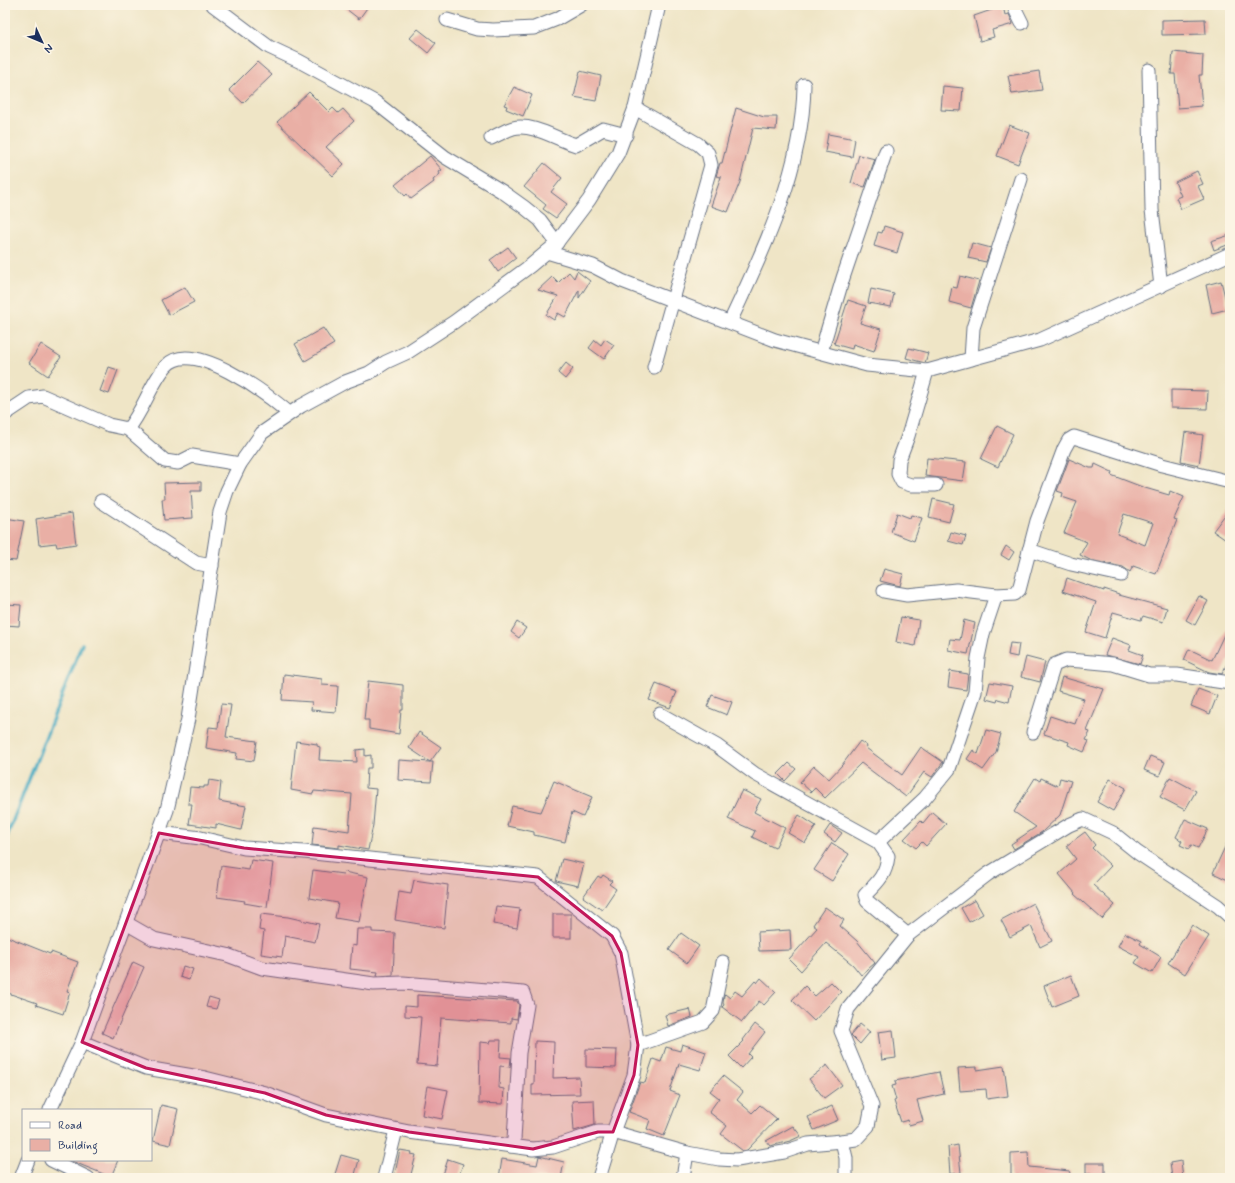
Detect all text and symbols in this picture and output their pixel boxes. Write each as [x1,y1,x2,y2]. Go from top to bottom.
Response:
north arrow [22,22,62,62]
text: N [41,41,56,56]
legend [22,1109,152,1161]
text: Road [58,1118,82,1134]
text: Building [58,1138,98,1155]

